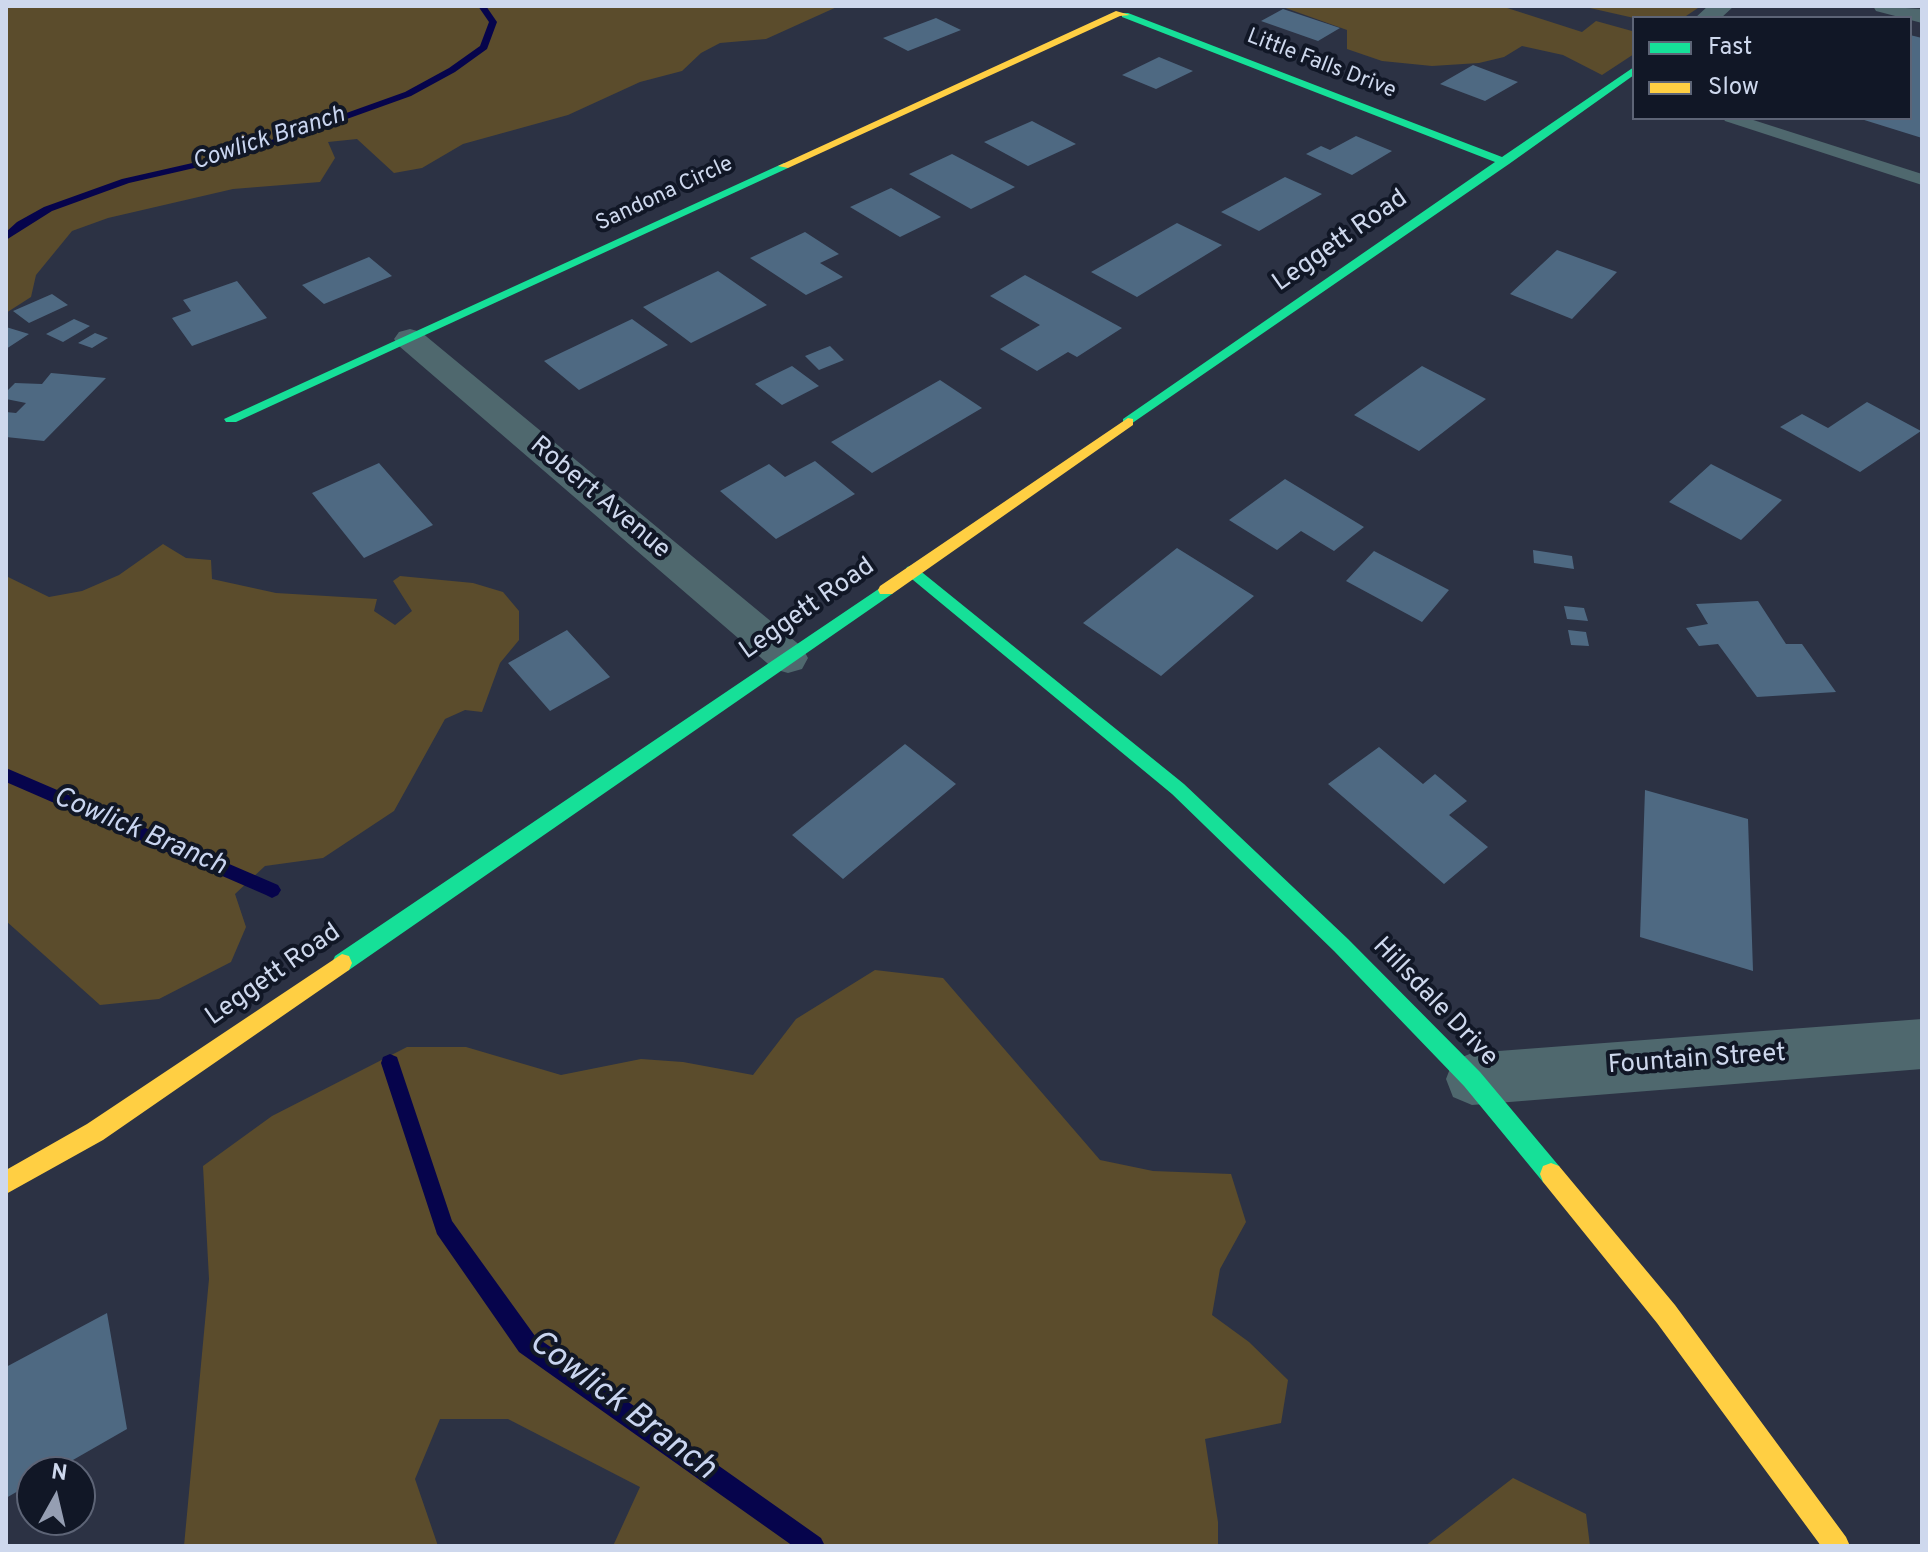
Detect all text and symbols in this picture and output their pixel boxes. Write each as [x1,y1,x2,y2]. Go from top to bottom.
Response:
legend [1632,16,1912,120]
street label: Little Falls Drive [1243,24,1399,106]
text: Fast [1708,33,1752,63]
text: Slow [1708,73,1759,103]
water label: Cowlick Branch [189,102,349,178]
street label: Sandona Circle [592,152,738,238]
street label: Leggett Road [1268,184,1414,300]
street label: Robert Avenue [522,431,676,567]
street label: Leggett Road [735,552,881,668]
water label: Cowlick Branch [47,781,231,885]
street label: Leggett Road [201,918,347,1034]
street label: Hillsdale Drive [1365,932,1503,1074]
street label: Fountain Street [1607,1039,1787,1083]
water label: Cowlick Branch [519,1323,723,1491]
north arrow [16,1456,96,1536]
text: N [49,1459,69,1488]

